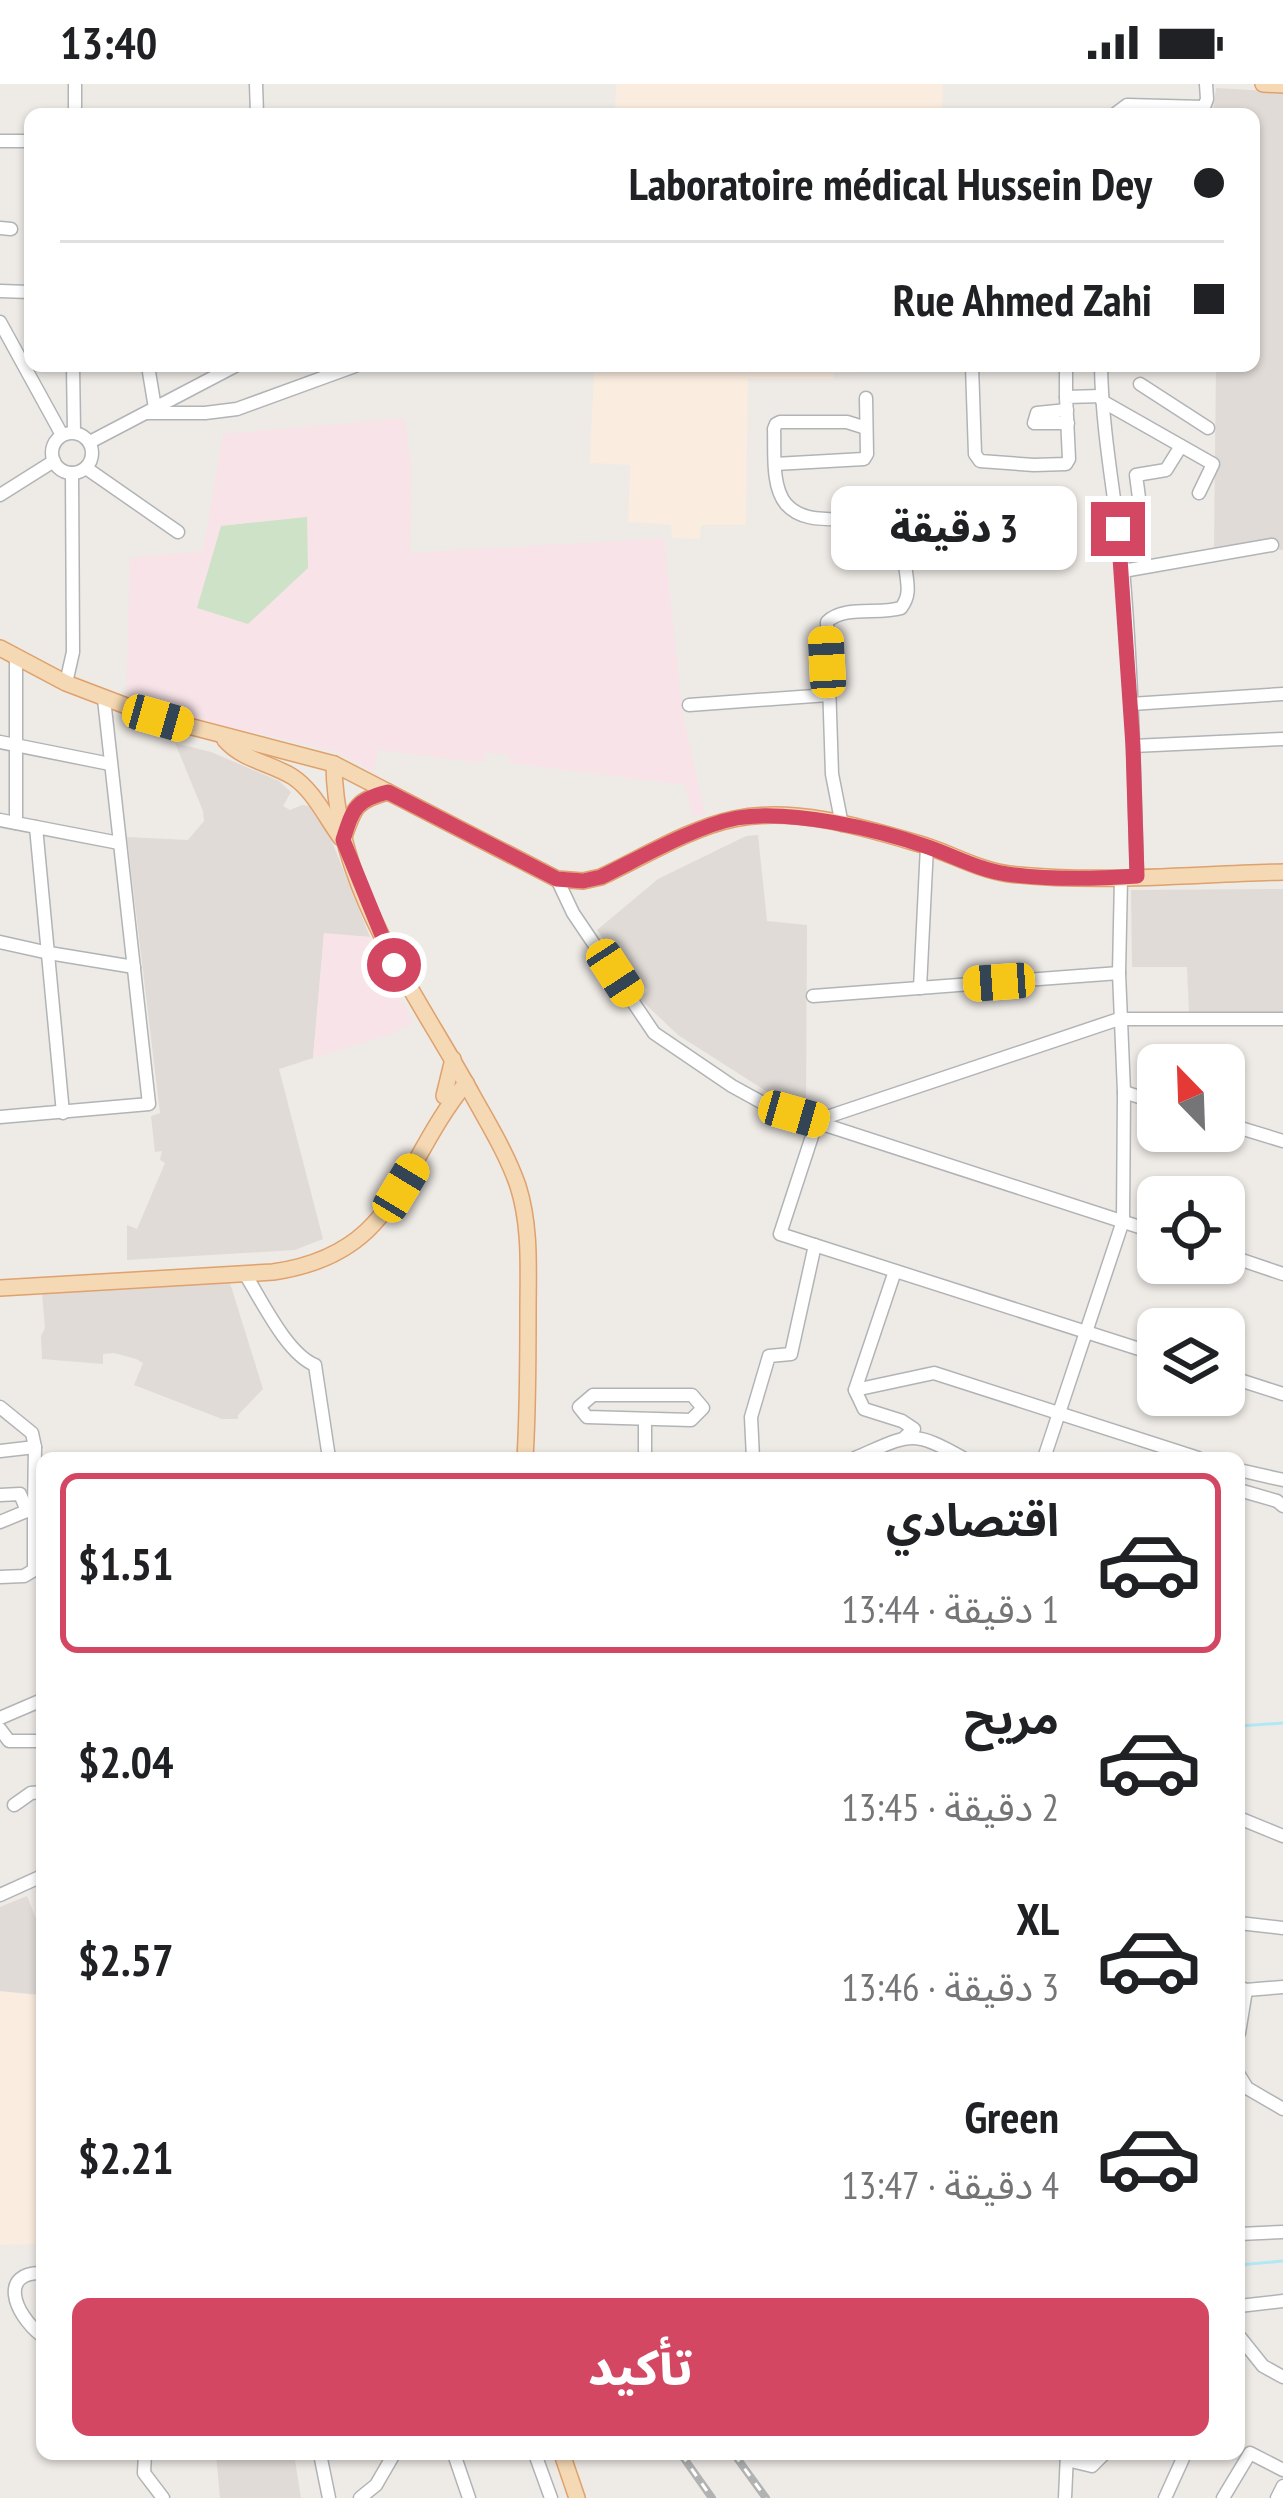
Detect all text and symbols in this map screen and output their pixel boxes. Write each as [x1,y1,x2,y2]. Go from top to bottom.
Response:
text: 13:40 [60,13,157,71]
text: Laboratoire médical Hussein Dey [629,154,1152,212]
text: Rue Ahmed Zahi [893,270,1152,328]
callout: 3 دقيقة [830,487,1076,571]
text: 3 دقيقة [890,502,1018,553]
route end [1091,502,1145,556]
car [807,625,847,699]
car [118,691,198,745]
car [580,933,650,1013]
route start [367,938,421,992]
car [962,962,1036,1002]
north arrow [1137,1044,1245,1152]
map controls [1137,1044,1245,1416]
car [754,1087,834,1141]
car [367,1148,435,1228]
button: locate [1137,1176,1245,1284]
button: layers [1137,1308,1245,1416]
text: اقتصادي [886,1490,1059,1548]
icon: car [1095,1509,1203,1617]
text: $1.51 [78,1534,174,1592]
text: 1 دقيقة · 13:44 [841,1583,1059,1634]
text: مريح [964,1688,1059,1746]
icon: car [1095,1707,1203,1815]
text: $2.04 [78,1732,174,1790]
text: 2 دقيقة · 13:45 [841,1781,1059,1832]
text: XL [1016,1889,1059,1947]
icon: car [1095,1905,1203,2013]
text: $2.57 [78,1930,174,1988]
text: 3 دقيقة · 13:46 [841,1961,1059,2012]
text: Green [964,2087,1059,2145]
icon: car [1095,2103,1203,2211]
text: $2.21 [78,2128,174,2186]
text: 4 دقيقة · 13:47 [841,2159,1059,2210]
button: تأكيد [72,2298,1209,2436]

